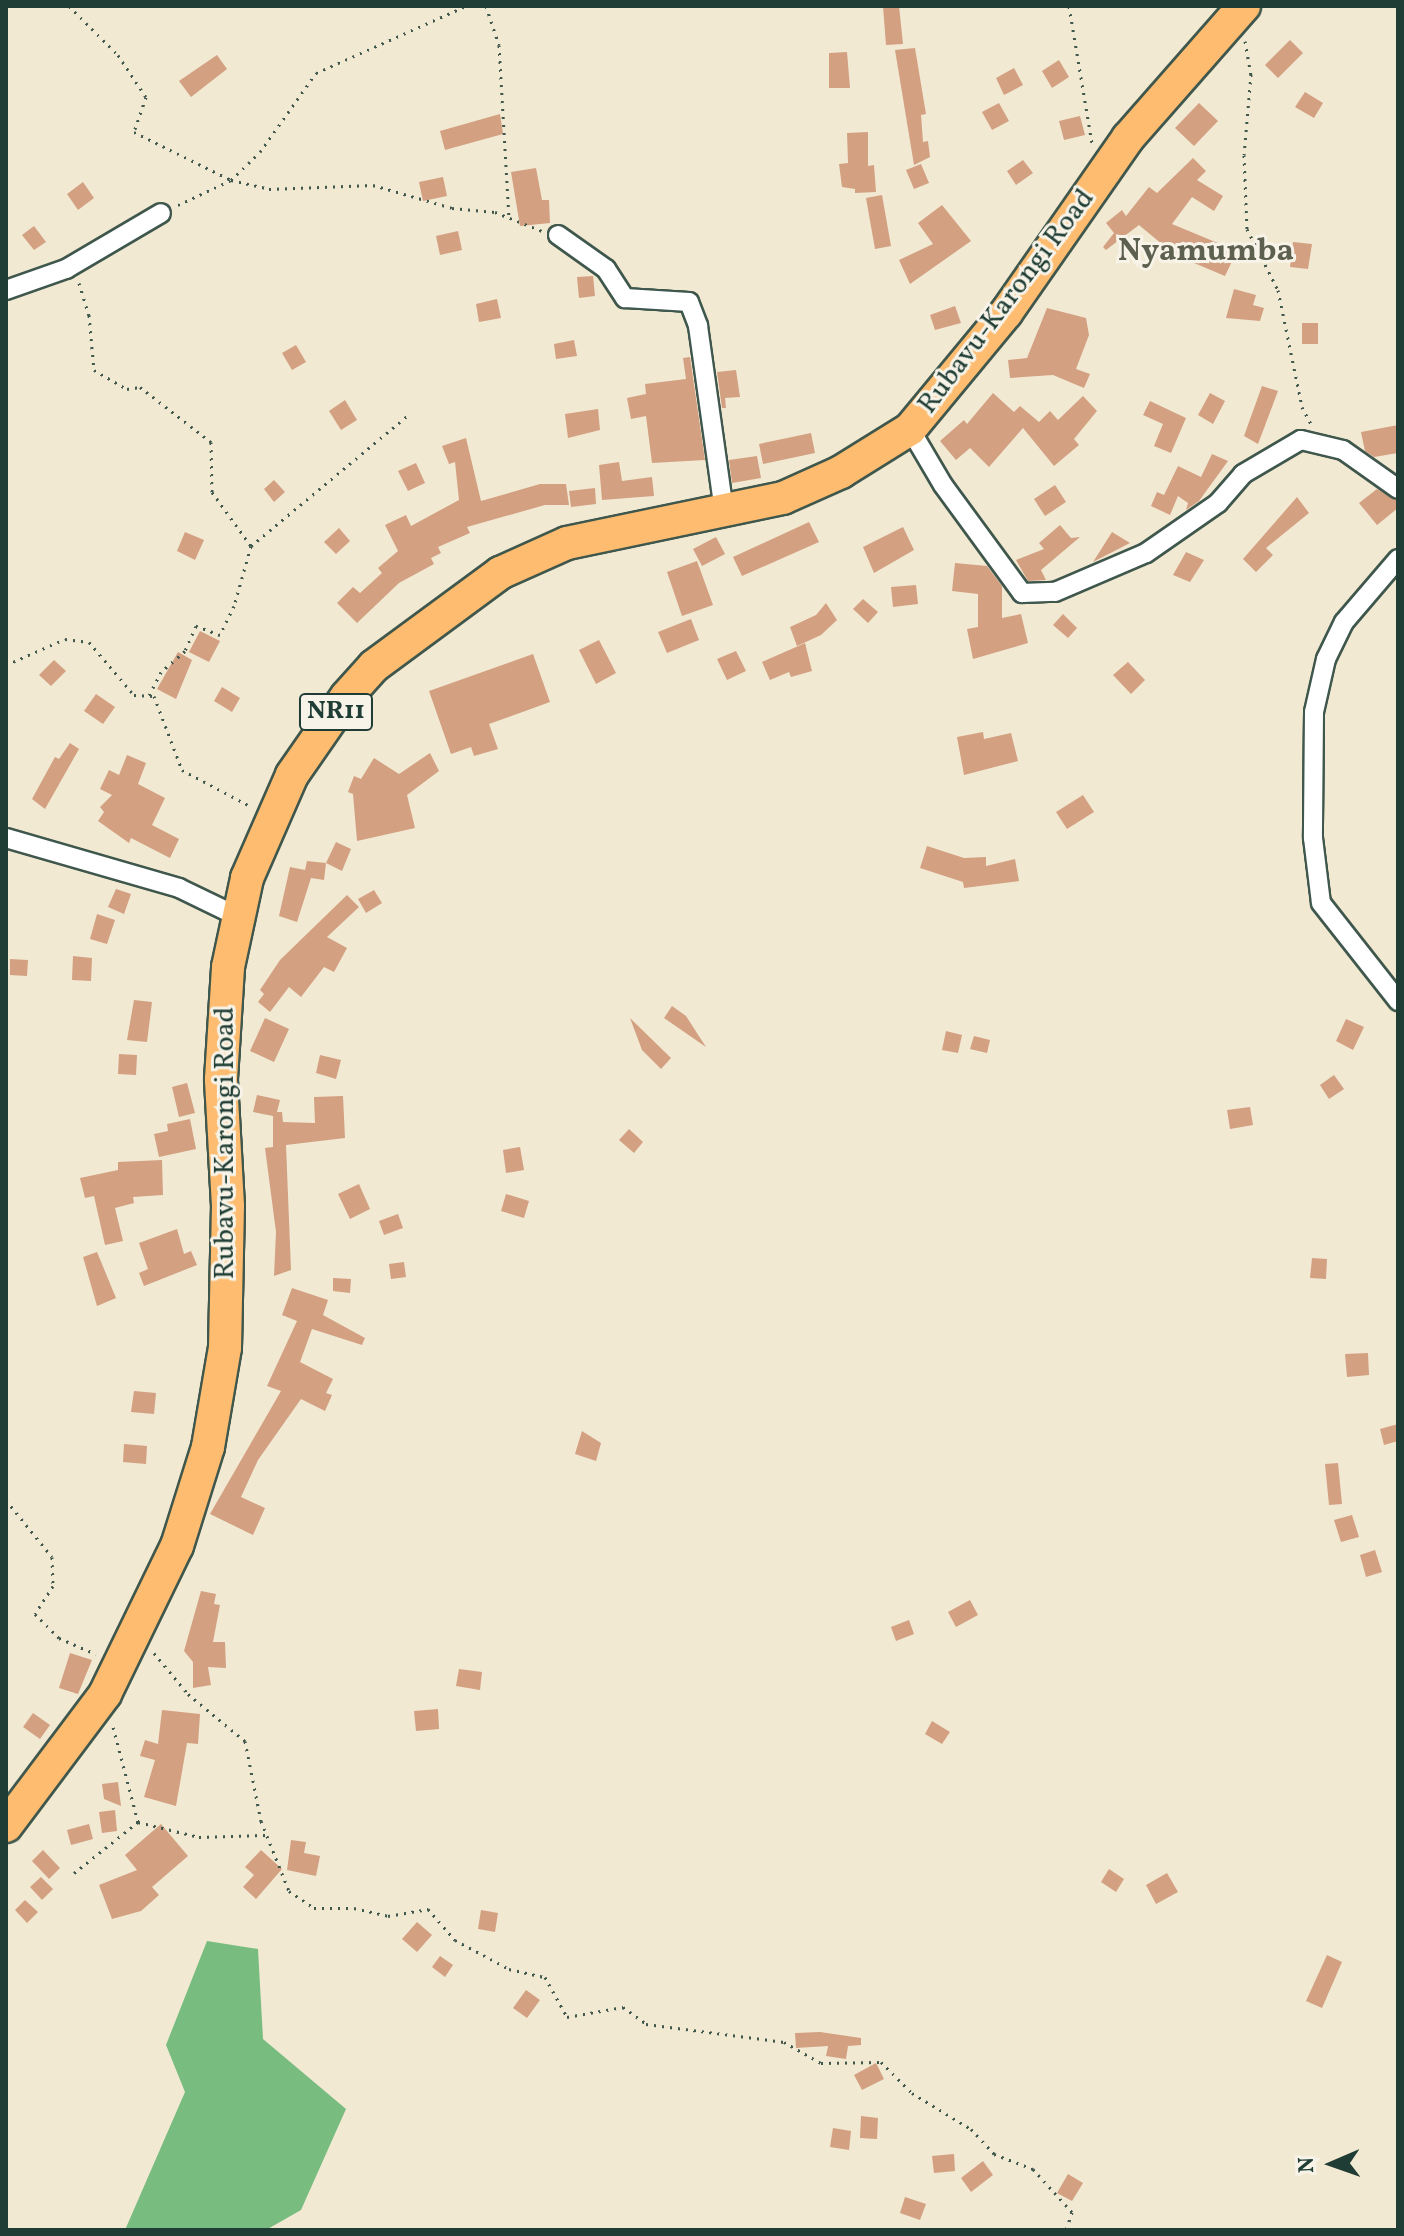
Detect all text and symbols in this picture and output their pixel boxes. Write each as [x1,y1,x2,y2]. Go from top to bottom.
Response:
street label: Rubavu-Karongi Road [912,183,1102,421]
district label: Nyamumba [1118,233,1294,271]
road number: NR11 [298,690,374,734]
street label: Rubavu-Karongi Road [209,1007,243,1279]
north arrow [1292,2124,1372,2204]
text: N [1292,2156,1323,2173]

